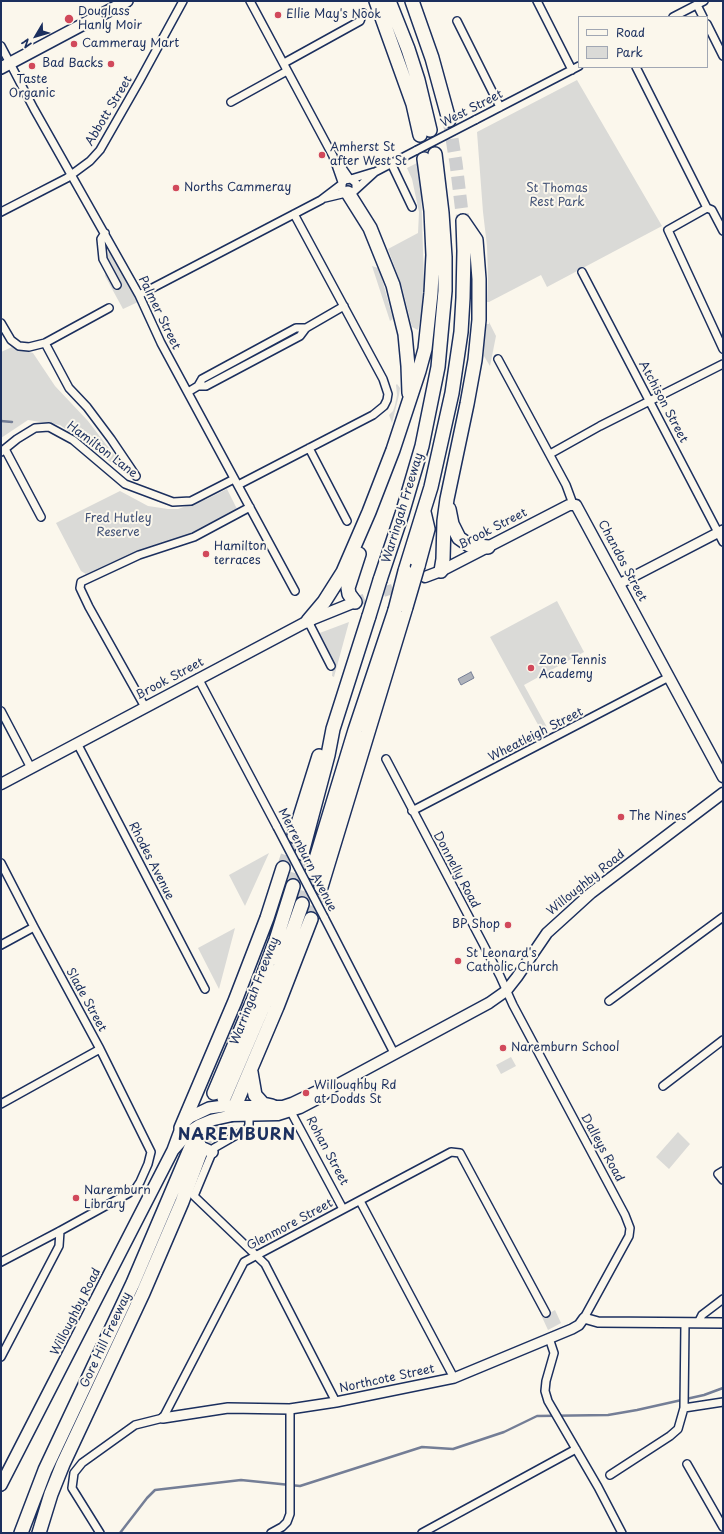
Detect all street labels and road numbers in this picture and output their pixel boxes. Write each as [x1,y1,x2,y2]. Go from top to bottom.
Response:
street label: Abbott Street [82,73,136,149]
street label: West Street [439,87,505,131]
street label: Palmer Street [135,274,183,352]
street label: Atchison Street [635,359,691,445]
street label: Hamilton Lane [64,419,140,481]
street label: Warringah Freeway [379,451,427,565]
street label: Brook Street [456,506,530,552]
street label: Chandos Street [594,518,650,604]
street label: Brook Street [134,655,206,703]
street label: Wheatleigh Street [486,705,586,765]
street label: Merrenburn Avenue [275,806,339,914]
street label: Rhodes Avenue [125,820,177,902]
street label: Donnelly Road [430,829,482,911]
street label: Willoughby Road [544,847,628,919]
street label: Warringah Freeway [228,935,282,1047]
street label: Slade Street [63,966,109,1034]
street label: Dalleys Road [577,1112,627,1184]
street label: Rohan Street [303,1114,351,1188]
street label: Glenmore Street [245,1196,335,1254]
street label: Willoughby Road [48,1266,104,1358]
street label: Gore Hill Freeway [78,1290,134,1390]
street label: Northcote Street [338,1362,436,1396]

